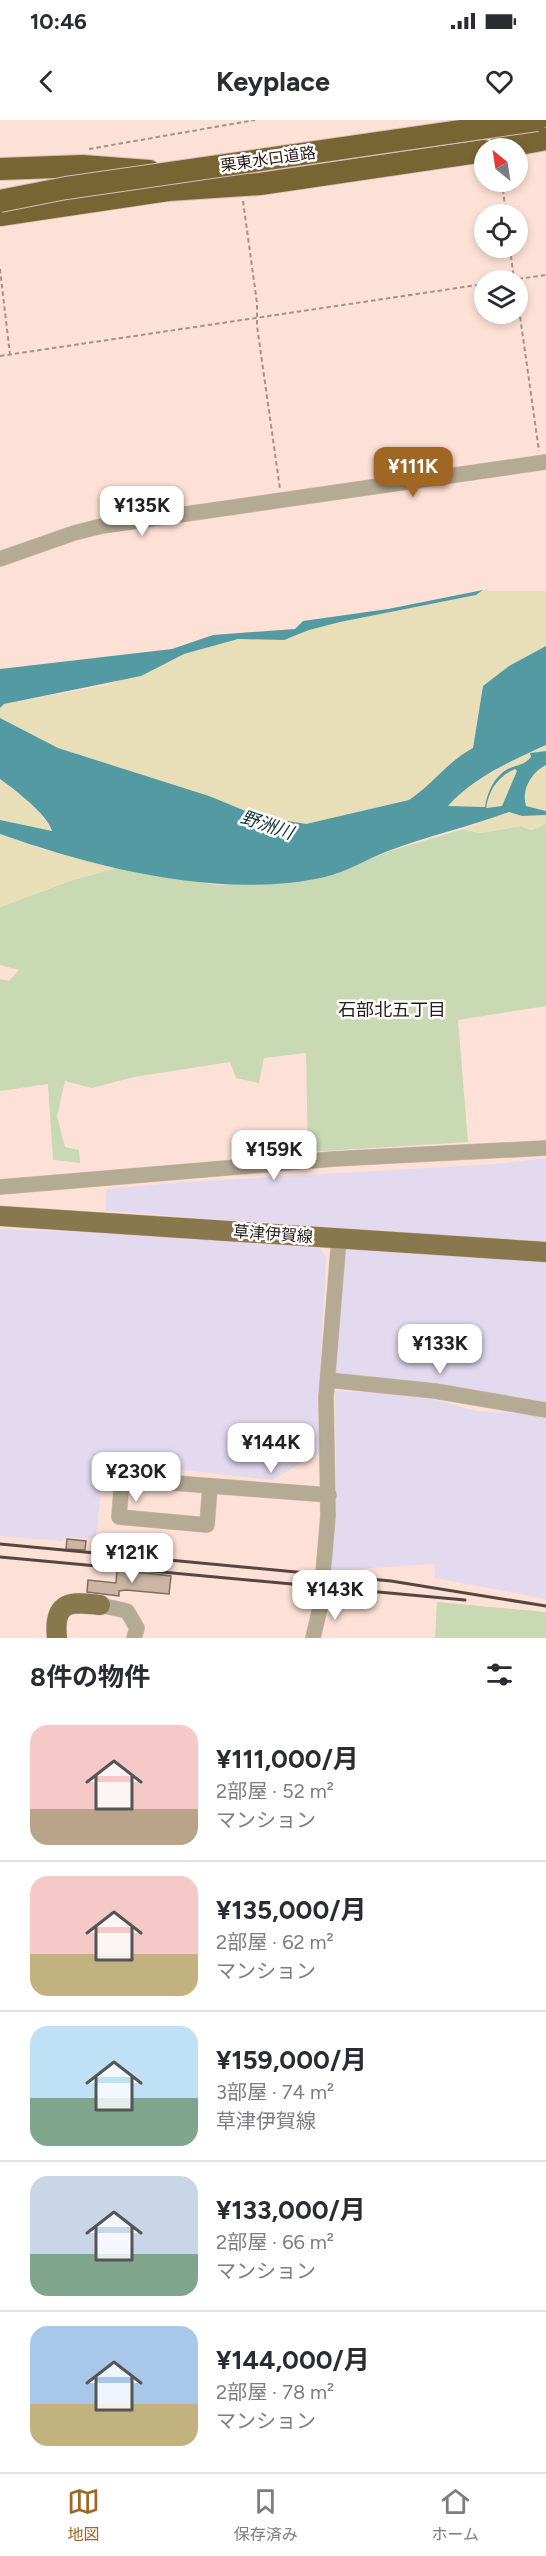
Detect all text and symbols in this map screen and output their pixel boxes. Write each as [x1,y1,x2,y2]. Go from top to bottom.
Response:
text: 10:46 [30,8,87,35]
icon: back [30,65,63,98]
text: Keyplace [216,65,330,98]
icon: heart [483,65,516,98]
north arrow [474,138,528,192]
map controls [474,138,528,324]
street label: 栗東水口道路 [219,143,317,175]
button: locate [474,204,528,258]
button: layers [474,270,528,324]
pin: ¥111K [371,447,455,498]
text: ¥111K [388,454,438,478]
pin: ¥135K [100,486,184,537]
text: ¥135K [114,493,170,517]
water label: 野洲川 [238,806,298,845]
district label: 石部北五丁目 [338,999,446,1021]
pin: ¥159K [232,1130,316,1181]
text: ¥159K [246,1137,302,1161]
street label: 草津伊賀線 [232,1222,314,1246]
pin: ¥133K [398,1324,482,1375]
text: ¥133K [412,1331,468,1355]
pin: ¥144K [229,1423,313,1474]
text: ¥144K [242,1430,301,1454]
pin: ¥230K [94,1452,178,1503]
text: ¥230K [106,1459,166,1483]
pin: ¥121K [90,1533,174,1584]
text: ¥121K [105,1540,159,1564]
pin: ¥143K [293,1570,377,1621]
text: ¥143K [306,1577,364,1601]
icon: filters [483,1658,516,1691]
text: 8件の物件 [30,1661,150,1693]
text: ¥111,000/月 [216,1743,359,1775]
icon: home [78,1749,150,1821]
text: 2部屋 · 52 m² [216,1779,334,1803]
text: マンション [216,1808,316,1832]
text: ¥135,000/月 [216,1894,367,1926]
icon: home [78,1900,150,1972]
text: 2部屋 · 62 m² [216,1930,334,1954]
text: マンション [216,1959,316,1983]
text: ¥159,000/月 [216,2044,367,2076]
icon: home [78,2050,150,2122]
text: 3部屋 · 74 m² [216,2080,334,2104]
text: 草津伊賀線 [216,2109,316,2133]
text: ¥133,000/月 [216,2194,366,2226]
icon: home [78,2200,150,2272]
text: 2部屋 · 66 m² [216,2230,334,2254]
text: マンション [216,2259,316,2283]
text: ¥144,000/月 [216,2344,370,2376]
icon: home [78,2350,150,2422]
text: 2部屋 · 78 m² [216,2380,334,2404]
text: マンション [216,2409,316,2433]
tab: 地図 [67,2485,100,2545]
tab: 保存済み [234,2485,298,2545]
tab: ホーム [432,2485,479,2545]

